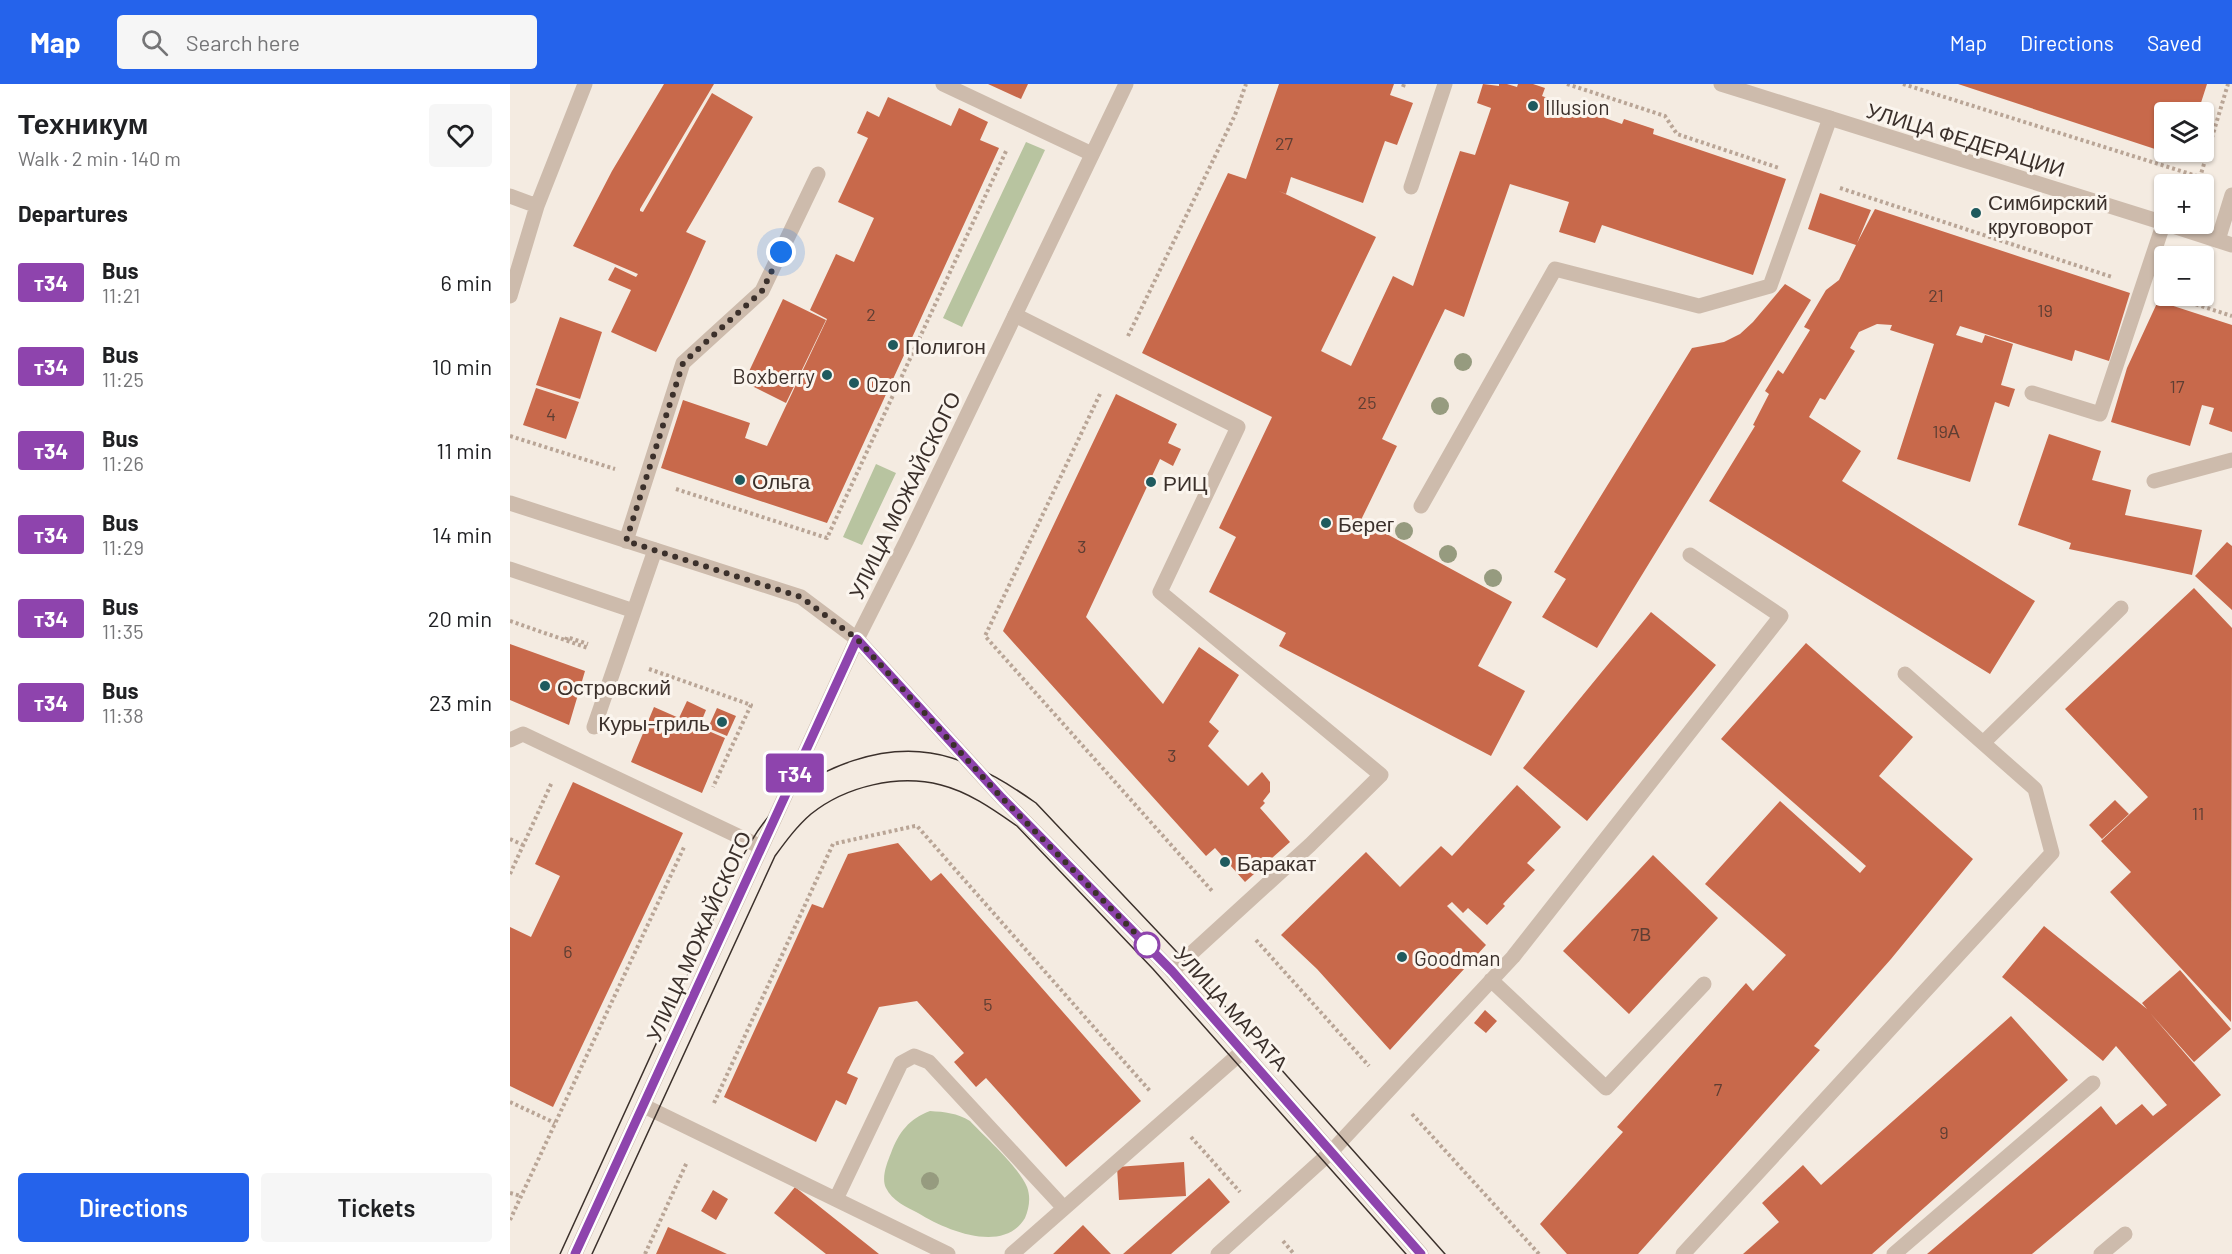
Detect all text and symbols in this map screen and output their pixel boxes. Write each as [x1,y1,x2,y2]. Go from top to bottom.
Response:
search box [117,15,537,69]
text: Map [30,25,81,59]
icon: search [138,26,171,59]
text: Search here [186,29,300,55]
text: Map [1950,30,1987,55]
text: Directions [2020,30,2114,55]
text: Saved [2147,30,2202,55]
place label: Illusion [1545,94,1610,119]
street label: УЛИЦА ФЕДЕРАЦИИ [1864,97,2068,181]
marker: Illusion [1526,99,1540,113]
map controls [2154,102,2214,306]
button: layers [2154,102,2214,162]
button: heart [429,104,492,167]
text: Техникум [18,106,149,140]
house number: 27 [1275,132,1294,154]
text: Walk · 2 min · 140 m [18,146,181,170]
button: + [2154,174,2214,234]
place label: Симбирский круговорот [1988,189,2108,238]
text: Departures [18,200,128,226]
marker: Симбирский круговорот [1969,206,1983,220]
your location [766,237,796,267]
button: − [2154,246,2214,306]
text: Bus [102,257,139,283]
text: 6 min [441,269,492,295]
text: т34 [34,270,68,295]
text: 11:21 [102,283,140,307]
house number: 21 [1928,284,1944,306]
house number: 19 [2037,299,2053,321]
house number: 2 [866,303,876,325]
place label: Полигон [905,333,986,358]
marker: Полигон [886,338,900,352]
text: Bus [102,341,139,367]
text: 10 min [432,353,492,379]
text: т34 [34,354,68,379]
place label: Boxberry [733,363,815,388]
text: 11:25 [102,367,144,391]
marker: Boxberry [820,368,834,382]
place label: Ozon [866,371,911,396]
house number: 17 [2170,375,2185,397]
marker: Ozon [847,376,861,390]
street label: УЛИЦА МОЖАЙСКОГО [843,387,965,603]
house number: 25 [1358,391,1376,413]
house number: 4 [546,403,556,425]
house number: 19А [1932,420,1960,442]
text: Bus [102,425,139,451]
text: 11 min [436,437,492,463]
text: т34 [34,438,68,463]
text: 11:26 [102,451,144,475]
place label: Ольга [752,468,810,493]
place label: РИЦ [1163,470,1208,495]
marker: Ольга [733,473,747,487]
marker: РИЦ [1144,475,1158,489]
text: Bus [102,509,139,535]
place label: Берег [1338,511,1395,536]
marker: Берег [1319,516,1333,530]
text: 14 min [432,521,492,547]
text: т34 [34,522,68,547]
text: 11:29 [102,535,144,559]
house number: 3 [1077,535,1087,557]
text: Bus [102,593,139,619]
text: 20 min [428,605,492,631]
text: т34 [34,606,68,631]
text: 11:35 [102,619,143,643]
place label: Островский [557,674,671,699]
text: Bus [102,677,139,703]
marker: Островский [538,679,552,693]
text: 23 min [429,689,492,715]
text: т34 [34,690,68,715]
text: 11:38 [102,703,144,727]
place label: Куры-гриль [598,710,710,735]
marker: Куры-гриль [715,715,729,729]
house number: 3 [1167,744,1177,766]
line badge: т34 [760,754,830,792]
text: т34 [778,761,812,786]
house number: 11 [2192,802,2204,824]
street label: УЛИЦА МОЖАЙСКОГО [640,827,756,1045]
place label: Баракат [1237,850,1317,875]
marker: Баракат [1218,855,1232,869]
house number: 7В [1631,923,1651,945]
unlabelled marker [1134,932,1160,958]
house number: 6 [563,940,573,962]
street label: УЛИЦА МАРАТА [1170,941,1294,1075]
place label: Goodman [1414,945,1501,970]
marker: Goodman [1395,950,1409,964]
house number: 5 [983,993,993,1015]
house number: 7 [1714,1078,1723,1100]
house number: 9 [1939,1121,1949,1143]
button: Directions [18,1173,249,1242]
button: Tickets [261,1173,492,1242]

